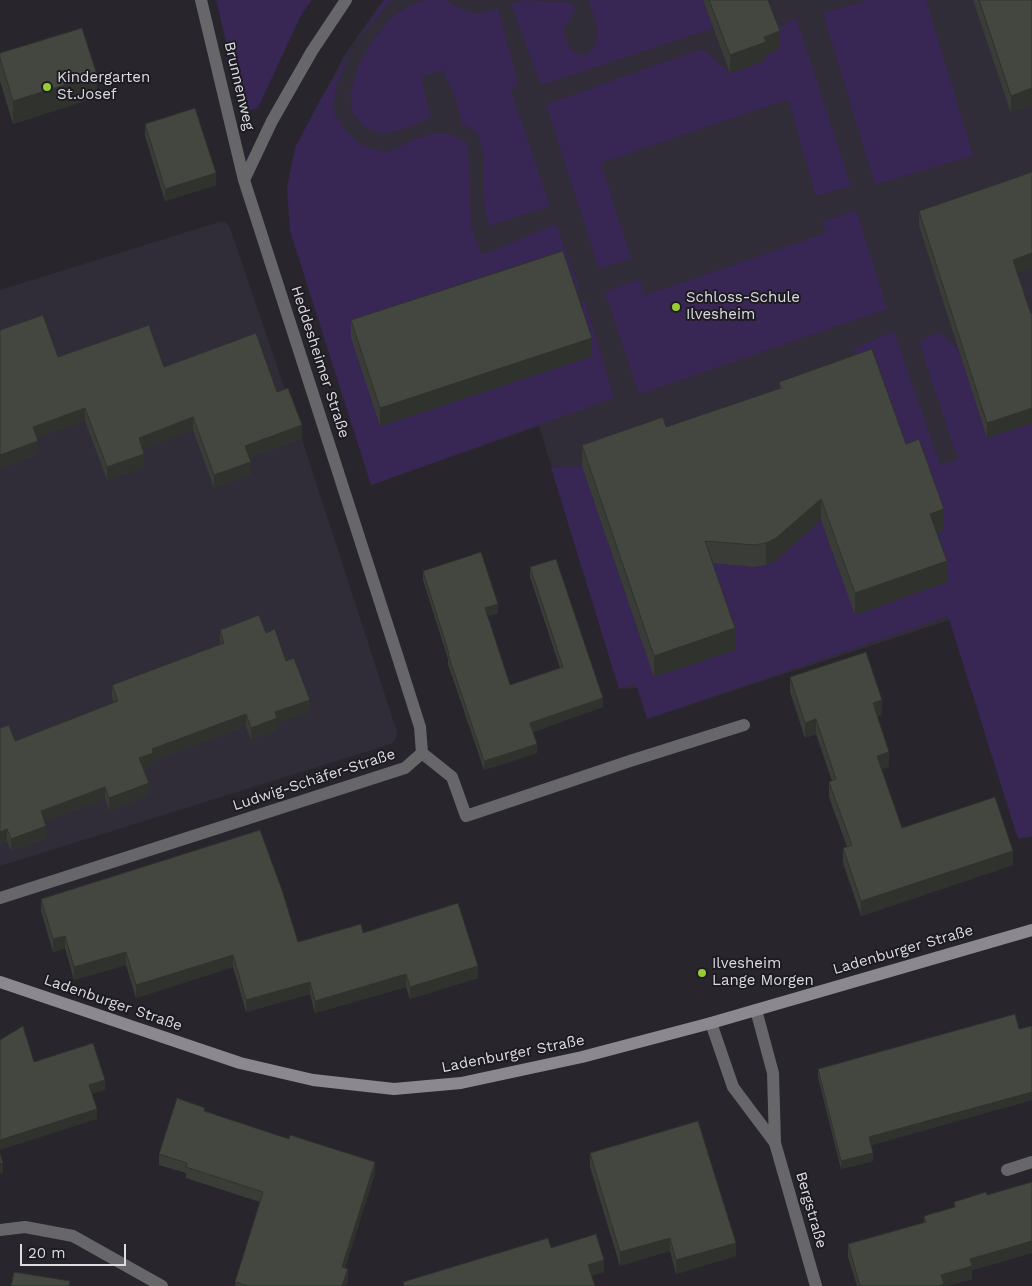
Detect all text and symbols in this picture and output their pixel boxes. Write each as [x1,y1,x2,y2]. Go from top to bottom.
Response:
street label: Brunnenweg [220,40,258,132]
place label: Kindergarten St.Josef [57,69,150,104]
marker: Kindergarten St.Josef [41,81,53,93]
street label: Heddesheimer Straße [287,283,353,441]
place label: Schloss-Schule Ilvesheim [686,289,800,324]
marker: Schloss-Schule Ilvesheim [670,301,682,313]
street label: Ludwig-Schäfer-Straße [230,745,398,815]
street label: Ladenburger Straße [831,921,975,979]
place label: Ilvesheim Lange Morgen [712,955,814,990]
marker: Ilvesheim Lange Morgen [696,967,708,979]
street label: Ladenburger Straße [41,971,185,1035]
street label: Ladenburger Straße [440,1031,586,1077]
street label: Bergstraße [792,1170,830,1250]
scale bar [22,1234,129,1266]
text: 20 m [28,1244,66,1262]

